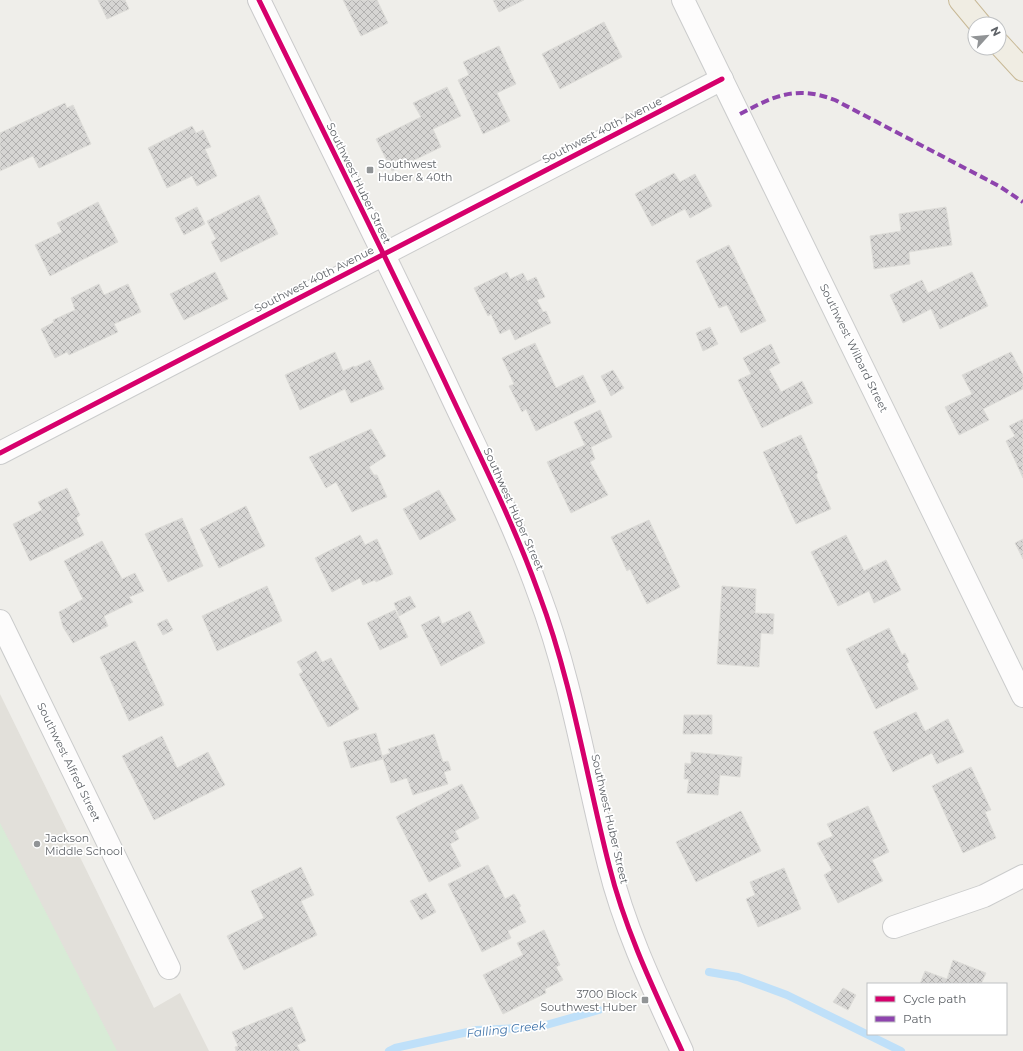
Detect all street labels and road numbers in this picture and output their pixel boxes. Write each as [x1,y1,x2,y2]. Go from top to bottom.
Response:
street label: Southwest 40th Avenue [540,93,665,166]
street label: Southwest Huber Street [324,120,395,246]
street label: Southwest 40th Avenue [252,242,377,315]
street label: Southwest Wilbard Street [817,281,892,415]
street label: Southwest Huber Street [481,446,548,573]
street label: Southwest Alfred Street [34,700,104,824]
street label: Southwest Huber Street [588,753,632,886]

